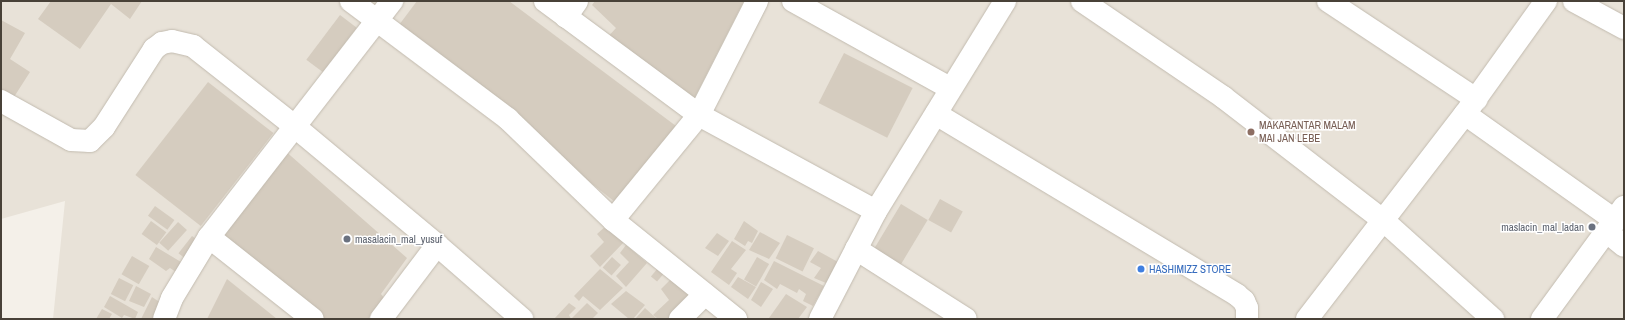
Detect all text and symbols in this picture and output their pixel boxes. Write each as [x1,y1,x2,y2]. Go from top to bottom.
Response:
place label: MAKARANTAR MALAM MAI JAN LEBE [1259,119,1356,145]
marker: MAKARANTAR MALAM MAI JAN LEBE [1246,127,1256,137]
place label: maslacin_mal_ladan [1501,220,1584,234]
marker: maslacin_mal_ladan [1587,222,1597,232]
place label: masalacin_mal_yusuf [355,232,442,246]
marker: masalacin_mal_yusuf [342,234,352,244]
place label: HASHIMIZZ STORE [1149,262,1231,276]
marker: HASHIMIZZ STORE [1136,264,1146,274]

